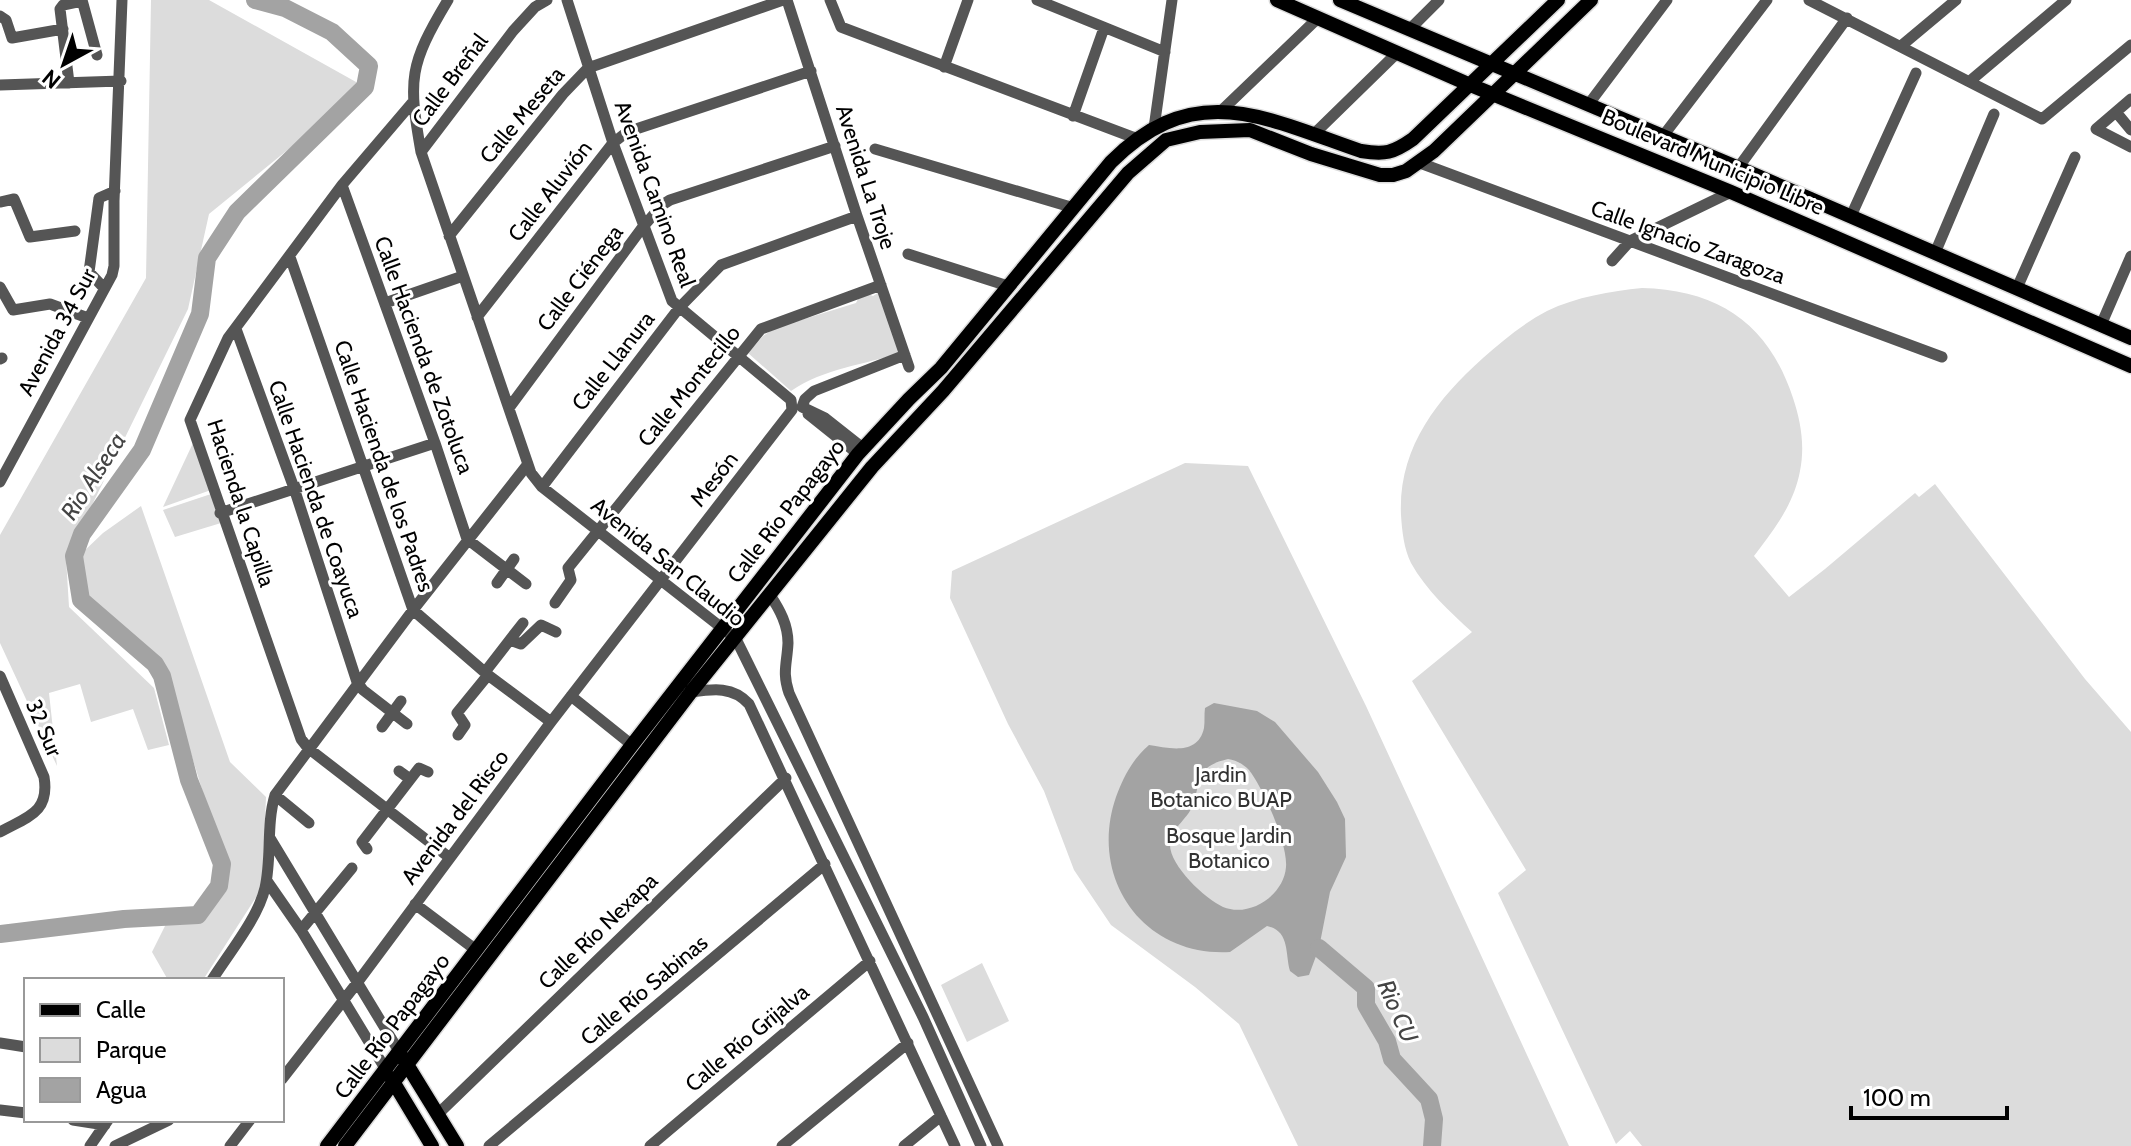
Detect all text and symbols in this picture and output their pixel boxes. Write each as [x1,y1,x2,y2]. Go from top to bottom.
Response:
north arrow [24,24,104,104]
street label: Calle Breñal [406,27,494,132]
street label: Calle Meseta [474,61,570,169]
text: N [37,64,66,94]
street label: Avenida Camino Real [609,97,702,292]
street label: Avenida La Troje [830,101,902,253]
street label: Boulevard Municipio Libre [1598,103,1828,221]
street label: Calle Aluvión [502,135,598,247]
street label: Calle Ignacio Zaragoza [1587,194,1789,290]
street label: Calle Ciénega [531,219,629,336]
street label: Calle Hacienda de Zotoluca [368,232,480,478]
street label: Avenida 34 Sur [12,264,102,400]
street label: Calle Llanura [566,306,660,416]
street label: Calle Montecillo [632,320,746,452]
street label: Calle Hacienda de los Padres [328,337,440,595]
street label: Calle Hacienda de Coayuca [263,377,370,622]
street label: Hacienda la Capilla [201,416,281,591]
water label: Rio Alseca [54,427,132,525]
street label: Calle Río Papagayo [721,434,851,588]
street label: Mesón [684,446,744,512]
street label: Avenida San Claudio [586,492,750,632]
street label: 32 Sur [20,695,68,761]
street label: Avenida del Risco [396,744,514,890]
park label: Jardin Botanico BUAP [1150,761,1292,813]
park label: Bosque Jardin Botanico [1166,822,1292,874]
street label: Calle Río Nexapa [533,867,664,995]
street label: Calle Río Sabinas [575,929,713,1051]
street label: Calle Río Papagayo [329,948,455,1104]
water label: Rio CU [1371,975,1425,1048]
legend [24,978,284,1122]
street label: Calle Río Grijalva [680,978,815,1098]
text: Calle [96,995,146,1024]
text: Parque [96,1035,166,1064]
scale bar [1851,1070,2007,1120]
text: Agua [96,1075,147,1104]
text: 100 m [1863,1083,1931,1112]

